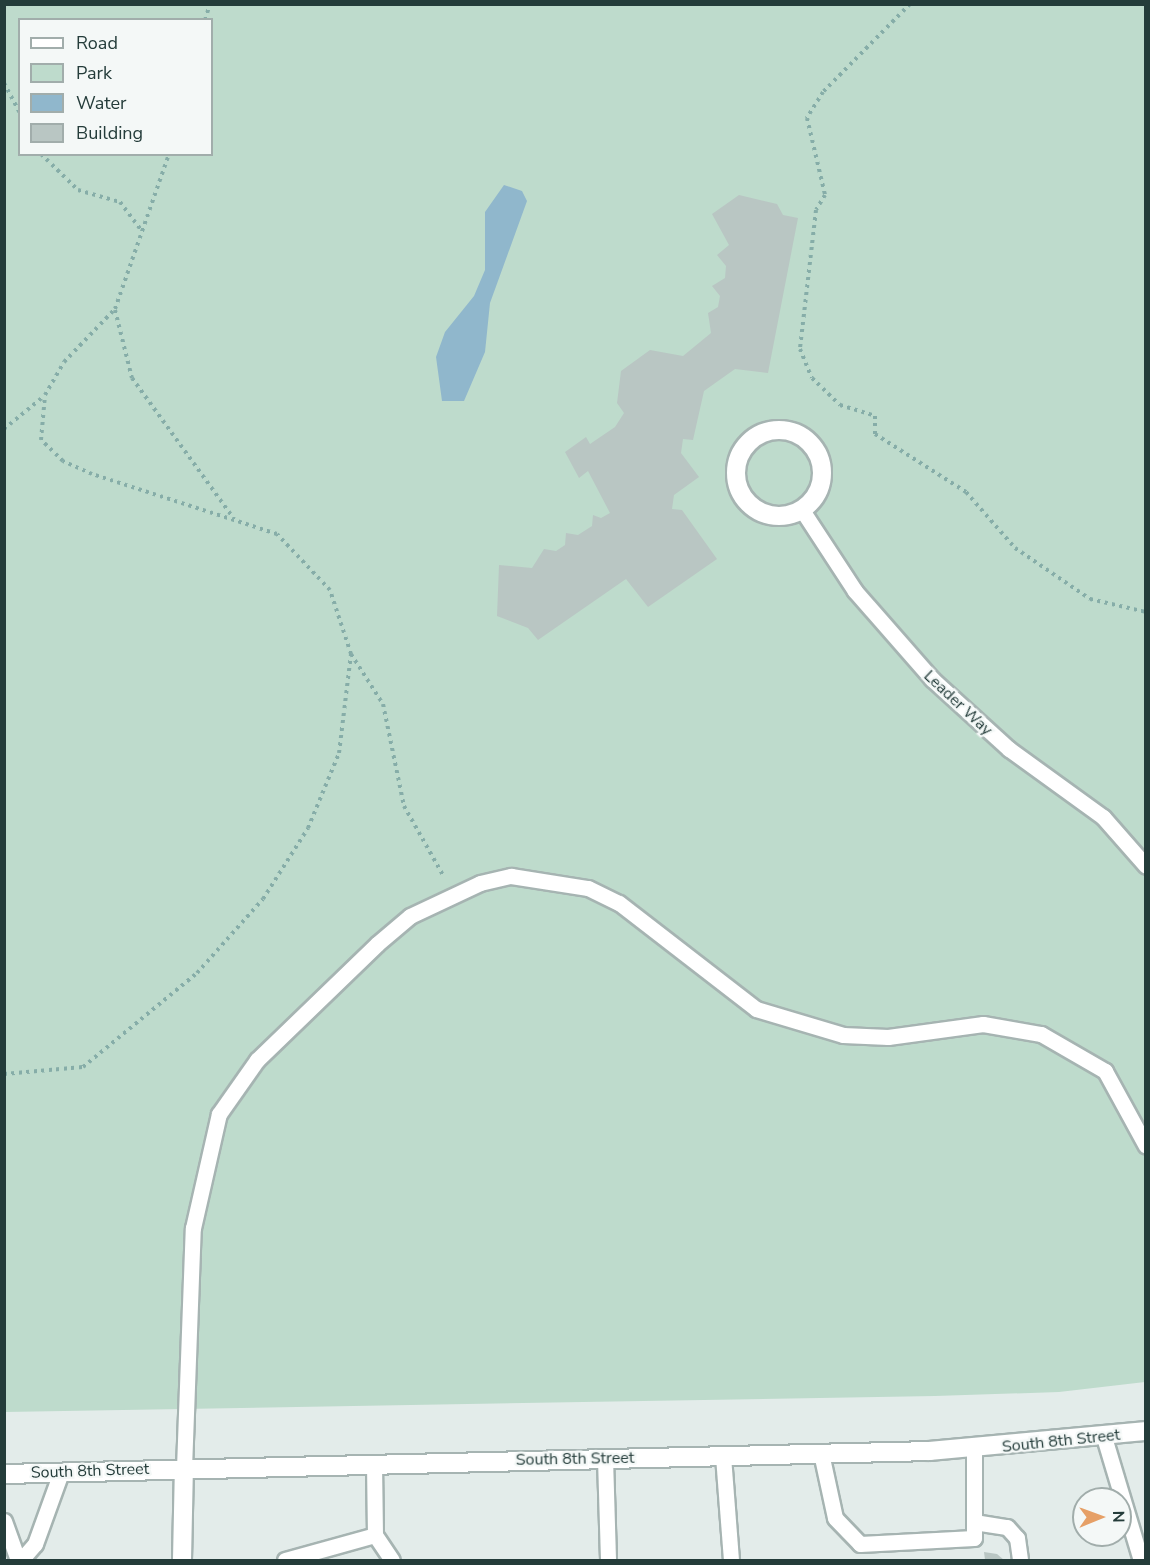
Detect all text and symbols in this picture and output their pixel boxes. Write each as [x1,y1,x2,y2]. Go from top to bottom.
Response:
legend [18,18,213,156]
text: Road [76,31,118,55]
text: Park [76,61,112,85]
text: Water [76,91,127,115]
text: Building [76,121,143,145]
street label: Leader Way [920,666,996,740]
street label: South 8th Street [1001,1425,1121,1457]
street label: South 8th Street [516,1448,634,1470]
street label: South 8th Street [30,1459,150,1483]
north arrow [1072,1487,1132,1547]
text: N [1107,1511,1129,1523]

